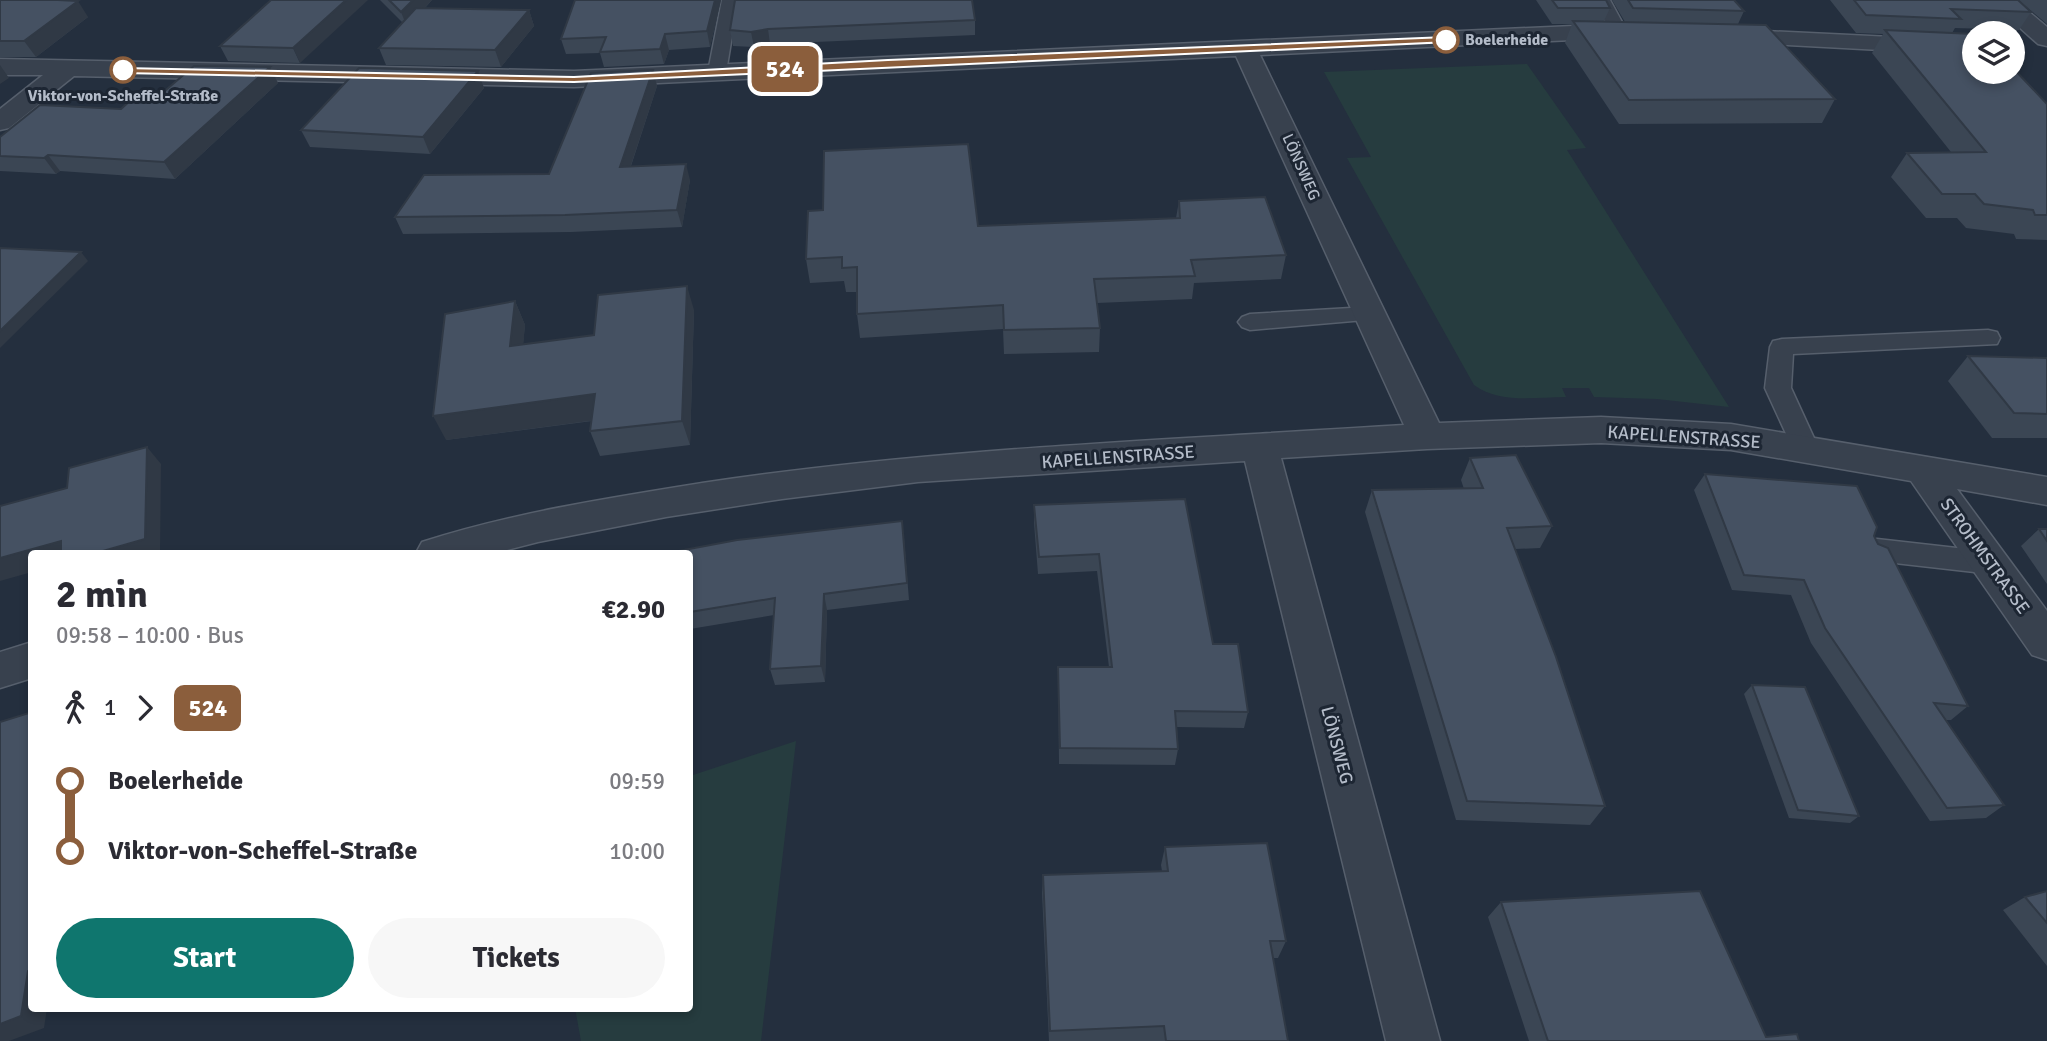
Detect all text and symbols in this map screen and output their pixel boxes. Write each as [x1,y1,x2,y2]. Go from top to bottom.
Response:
map controls [1962,21,2025,84]
button: layers [1962,21,2025,84]
marker: Boelerheide [1433,27,1459,53]
place label: Boelerheide [1465,30,1548,50]
line badge: 524 [745,46,825,92]
text: 524 [766,54,804,84]
marker: Viktor-von-Scheffel-Straße [110,57,136,83]
place label: Viktor-von-Scheffel-Straße [28,86,218,106]
street label: LÖNSWEG [1277,131,1325,203]
street label: KAPELLENSTRASSE [1607,421,1761,453]
street label: KAPELLENSTRASSE [1041,441,1195,473]
street label: STROHMSTRASSE [1936,494,2034,618]
text: 2 min [56,571,148,618]
text: €2.90 [601,594,665,626]
text: 09:58 – 10:00 · Bus [56,621,244,650]
icon: walk [56,689,94,727]
icon: forward [126,689,164,727]
text: 1 [104,693,116,722]
text: 524 [188,693,227,723]
street label: LÖNSWEG [1316,704,1358,786]
text: Boelerheide [108,765,243,797]
text: 09:59 [609,767,665,796]
text: Viktor-von-Scheffel-Straße [108,835,417,867]
text: 10:00 [609,837,665,866]
button: Start [56,918,354,998]
button: Tickets [368,918,665,998]

